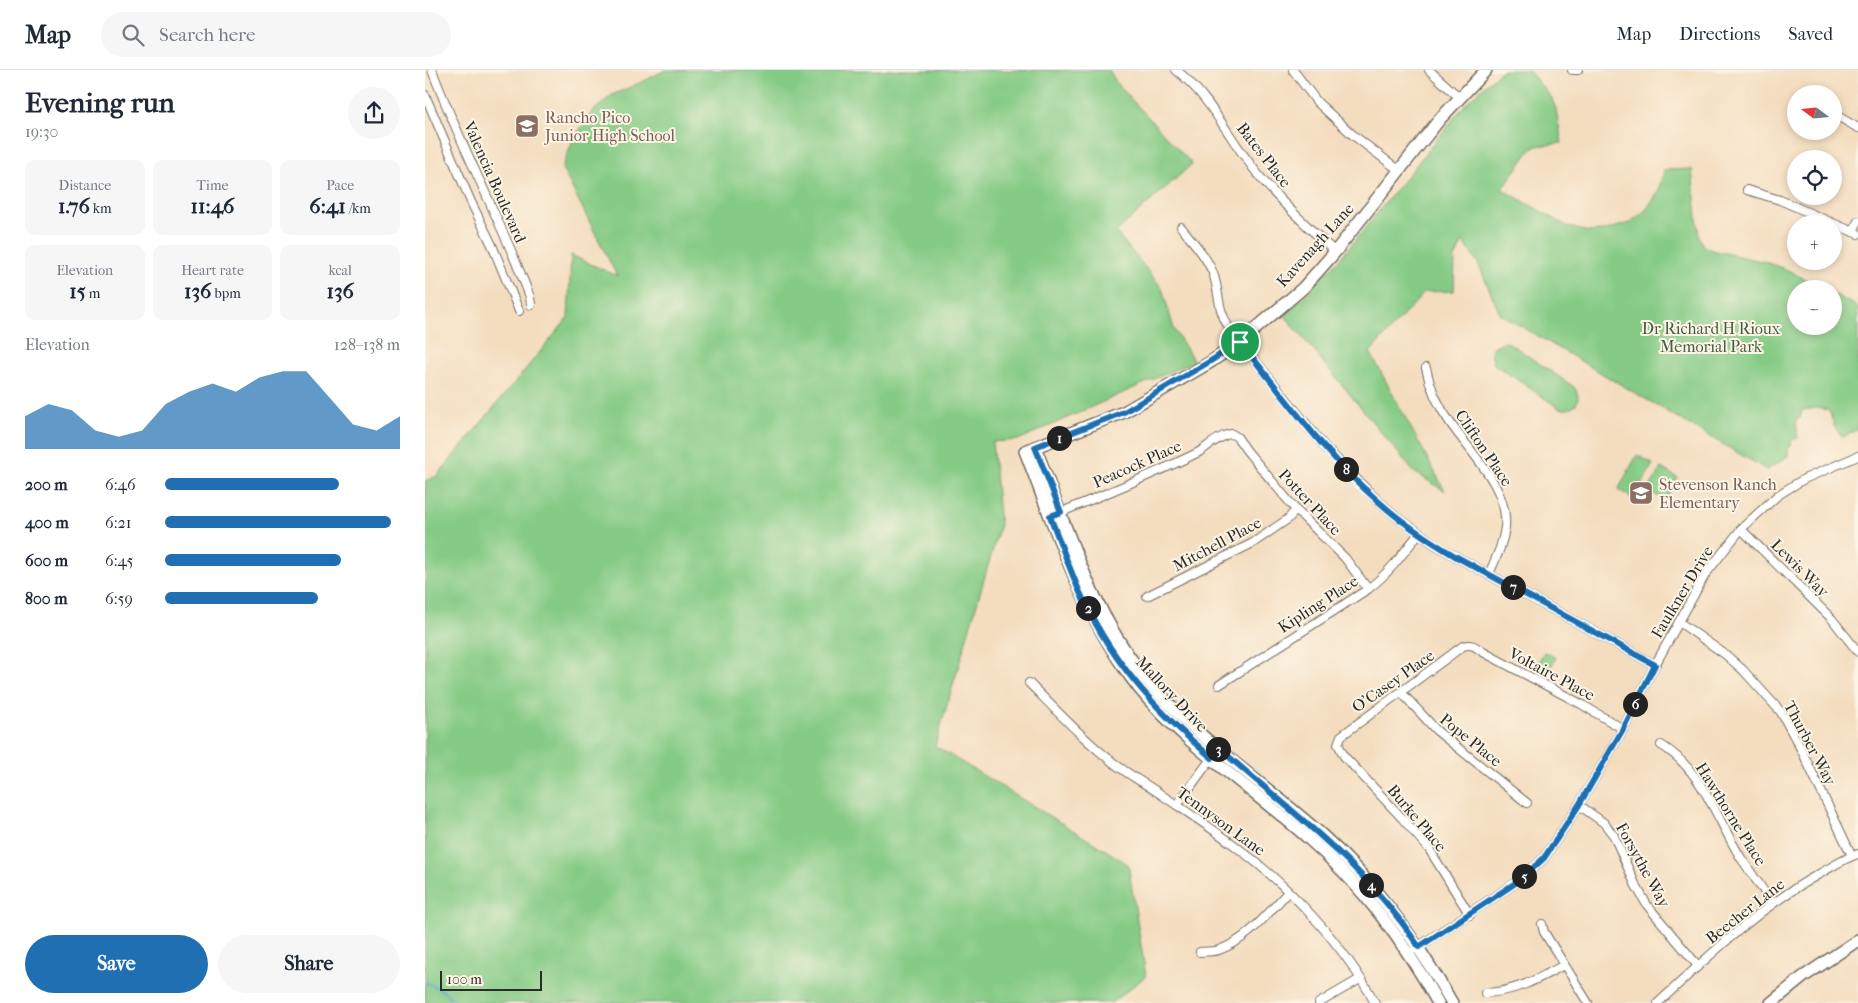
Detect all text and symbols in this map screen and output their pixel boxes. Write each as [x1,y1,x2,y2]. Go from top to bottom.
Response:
search box [101,12,451,57]
text: Map [25,21,71,49]
icon: search [119,21,147,49]
text: Search here [159,24,255,46]
text: Map [1617,24,1651,45]
text: Directions [1679,24,1760,45]
text: Saved [1788,24,1833,45]
north arrow [1787,85,1843,140]
map controls [1787,85,1842,335]
text: Evening run [25,86,175,119]
button: share [348,87,400,139]
place label: Rancho Pico Junior High School [543,108,675,145]
school or university icon: Rancho Pico Junior High School [514,113,540,139]
street label: Valencia Boulevard [459,117,530,246]
street label: Bates Place [1233,119,1295,191]
text: 19:30 [25,122,58,141]
button: locate [1787,150,1842,205]
text: Distance [59,177,111,194]
text: Time [197,177,228,194]
text: Pace [326,177,354,194]
text: 1.76 [58,194,90,218]
text: 11:46 [191,194,234,218]
text: 6:41 [309,194,346,218]
street label: Kavenagh Lane [1272,199,1358,291]
text: km [90,200,112,217]
text: /km [346,200,371,217]
button: + [1787,215,1842,270]
text: Elevation [57,262,113,279]
text: Heart rate [181,262,244,279]
text: kcal [328,262,352,279]
text: 15 [69,279,86,303]
text: 136 [184,279,211,303]
text: 136 [326,279,354,303]
button: − [1787,280,1842,335]
text: m [86,285,100,302]
text: bpm [211,285,241,302]
park label: Dr Richard H Rioux Memorial Park [1642,319,1781,356]
pin [1219,321,1261,363]
icon: arrive [1226,328,1254,356]
text: Elevation [25,335,90,354]
text: 128–138 m [334,335,400,354]
street label: Clifton Place [1451,406,1517,490]
pin: 1 [1047,426,1071,450]
text: 1 [1057,430,1062,447]
street label: Peacock Place [1090,436,1184,492]
pin: 8 [1333,456,1359,482]
text: 8 [1343,461,1350,478]
street label: Potter Place [1275,465,1345,539]
text: 200 m [25,475,68,494]
text: 6:46 [105,475,136,494]
place label: Stevenson Ranch Elementary [1659,475,1777,512]
school or university icon: Stevenson Ranch Elementary [1628,480,1654,506]
text: 400 m [25,513,69,532]
text: 6:21 [105,513,131,532]
street label: Mitchell Place [1170,513,1265,575]
street label: Lewis Way [1767,535,1833,601]
street label: Faulkner Drive [1647,542,1717,641]
text: 600 m [25,551,68,570]
text: 6:45 [105,551,133,570]
street label: Kipling Place [1274,571,1362,637]
pin: 7 [1501,574,1525,600]
text: 7 [1510,579,1517,596]
text: 800 m [25,589,67,608]
text: 6:59 [105,589,133,608]
pin: 2 [1075,596,1101,620]
text: 2 [1085,600,1092,617]
street label: Voltaire Place [1505,643,1598,705]
street label: O'Casey Place [1348,646,1438,716]
street label: Mallory Drive [1132,652,1212,736]
pin: 6 [1623,692,1647,716]
text: 6 [1632,696,1639,713]
street label: Thurber Way [1780,698,1840,789]
street label: Pope Place [1436,709,1506,771]
pin: 3 [1205,736,1231,762]
text: 3 [1216,741,1221,758]
street label: Hawthorne Place [1692,759,1770,869]
street label: Burke Place [1383,781,1451,856]
street label: Tennyson Lane [1173,783,1269,860]
street label: Forsythe Way [1612,819,1674,911]
pin: 5 [1511,864,1537,888]
text: 5 [1521,868,1528,885]
pin: 4 [1359,872,1383,898]
street label: Beecher Lane [1702,874,1788,948]
text: 4 [1367,877,1376,894]
button: Save [25,935,208,993]
button: Share [218,935,400,993]
scale bar [440,968,543,991]
text: 100 m [447,971,482,988]

